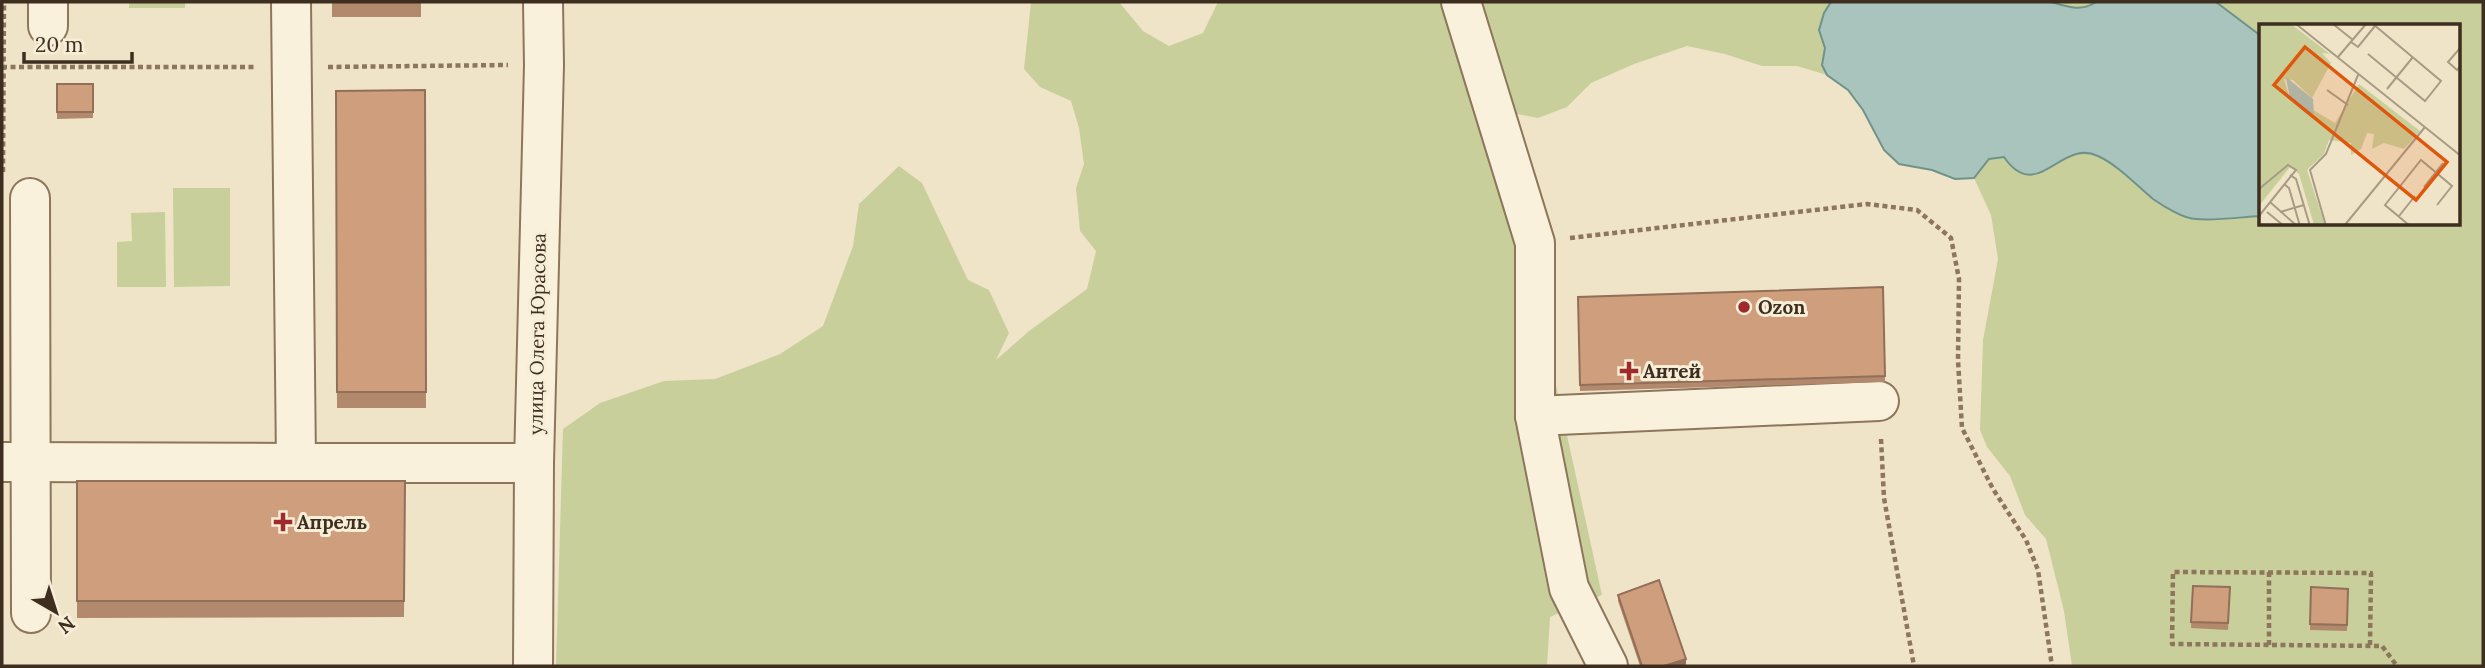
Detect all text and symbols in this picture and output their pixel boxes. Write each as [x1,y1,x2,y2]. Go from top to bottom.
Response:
scale bar [24,21,133,65]
inset map [2259,24,2460,226]
text: 20 m [35,31,84,58]
street label: улица Олега Юрасова [523,233,551,435]
place label: Ozon [1758,295,1805,319]
marker: Ozon [1736,299,1752,315]
place label: Антей [1643,359,1701,383]
marker: Антей [1621,363,1637,379]
place label: Апрель [297,510,368,534]
marker: Апрель [275,514,291,530]
north arrow [21,577,91,647]
text: N [53,611,80,639]

